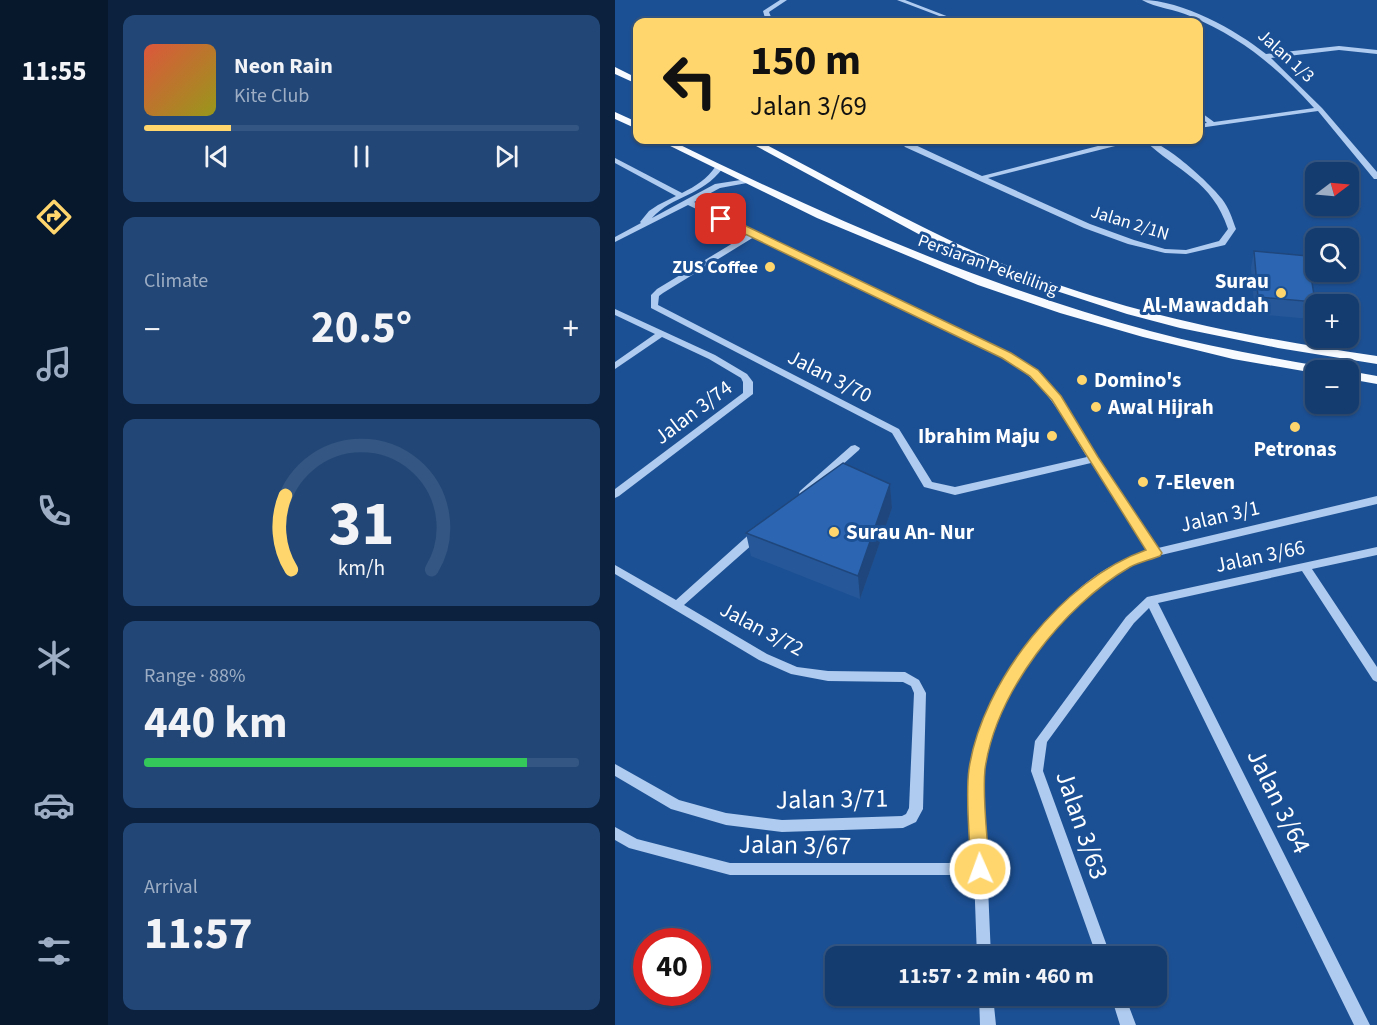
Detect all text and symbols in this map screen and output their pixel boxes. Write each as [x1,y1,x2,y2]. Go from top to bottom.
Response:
street label: Jalan 1/3 [1252,24,1320,88]
text: 150 m [750,31,861,91]
icon: left [651,42,729,120]
text: Neon Rain [234,50,333,82]
text: 11:55 [21,52,87,91]
text: Kite Club [234,82,309,110]
text: Jalan 3/69 [750,87,867,126]
icon: previous [200,140,233,173]
icon: pause [345,140,378,173]
icon: next [490,140,523,173]
north arrow [1305,162,1359,216]
map controls [1305,162,1359,414]
pin [695,193,746,244]
icon: directions [33,196,75,238]
street label: Jalan 2/1N [1088,199,1172,247]
icon: arrive [704,202,737,235]
street label: Persiaran Pekeliling [914,228,1062,302]
button: search [1305,228,1359,282]
place label: ZUS Coffee [672,255,758,280]
marker: ZUS Coffee [763,260,777,274]
place label: Surau Al-Mawaddah [1142,266,1269,320]
text: Climate [144,267,208,295]
marker: Surau Al-Mawaddah [1274,286,1288,300]
button: + [1305,294,1359,348]
text: 20.5° [311,296,412,360]
text: − [144,306,160,353]
text: + [563,306,579,353]
street label: Jalan 3/70 [783,342,877,410]
icon: music [33,343,75,385]
button: − [1305,360,1359,414]
place label: Domino's [1094,365,1181,395]
street label: Jalan 3/74 [648,373,738,451]
marker: Domino's [1075,373,1089,387]
place label: Awal Hijrah [1107,392,1214,422]
marker: Awal Hijrah [1089,400,1103,414]
marker: Petronas [1288,420,1302,434]
place label: Ibrahim Maju [918,421,1040,451]
marker: Ibrahim Maju [1045,429,1059,443]
place label: Petronas [1254,434,1336,464]
place label: 7-Eleven [1155,467,1235,497]
marker: 7-Eleven [1136,475,1150,489]
text: 31 [329,480,394,569]
icon: phone [33,490,75,532]
street label: Jalan 3/1 [1177,492,1263,540]
place label: Surau An- Nur [846,517,975,547]
marker: Surau An- Nur [827,525,841,539]
street label: Jalan 3/66 [1212,532,1308,580]
text: km/h [338,553,385,584]
street label: Jalan 3/72 [715,594,809,664]
icon: climate [33,637,75,679]
text: Range · 88% [144,662,245,690]
text: 440 km [144,691,288,755]
street label: Jalan 3/64 [1238,742,1320,860]
street label: Jalan 3/63 [1046,766,1118,884]
street label: Jalan 3/71 [775,780,889,818]
icon: car [33,784,75,826]
street label: Jalan 3/67 [738,826,852,864]
position arrow [948,837,1012,901]
text: Arrival [144,873,198,901]
text: 11:57 [144,902,253,966]
speed limit sign: 40 [633,928,711,1006]
icon: filters [33,930,75,972]
text: 11:57 · 2 min · 460 m [898,960,1094,992]

